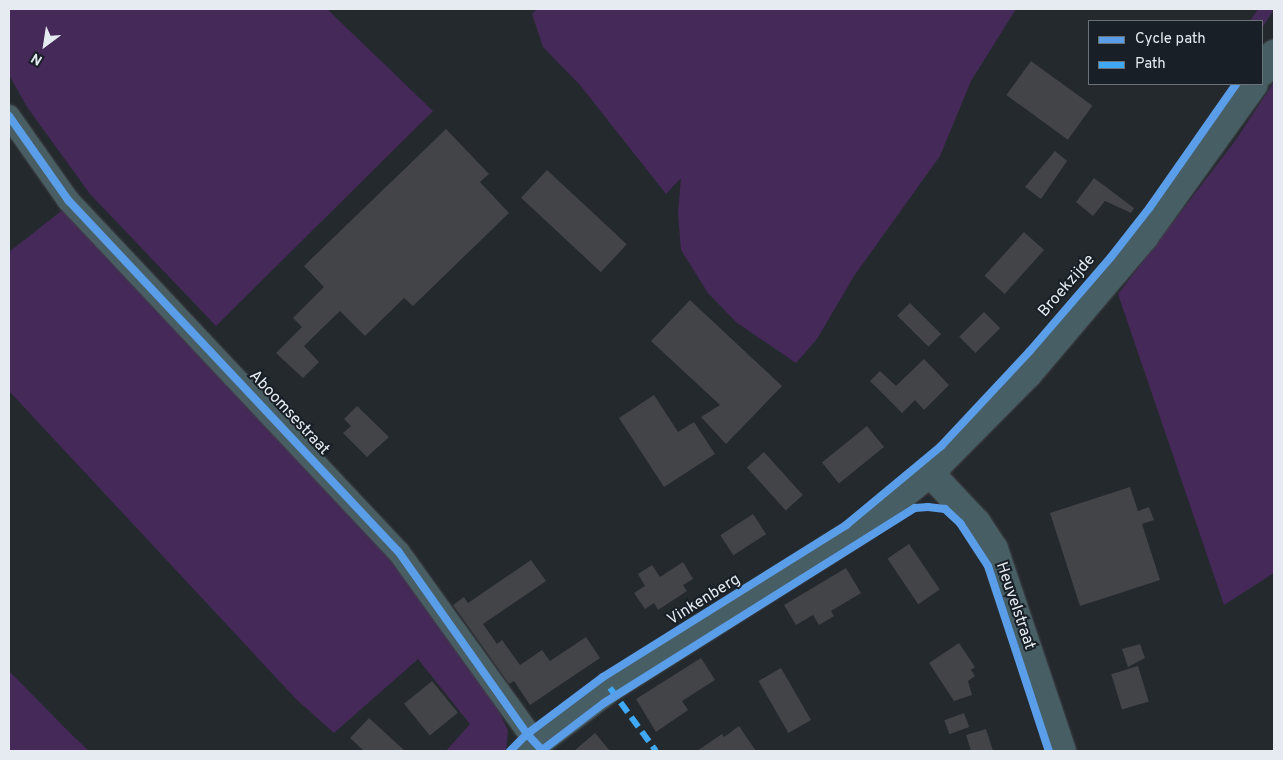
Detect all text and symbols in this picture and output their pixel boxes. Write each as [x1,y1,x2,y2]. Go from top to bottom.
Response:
north arrow [20,20,70,70]
legend [1088,20,1263,85]
text: Cycle path [1135,30,1206,49]
text: N [28,48,46,68]
text: Path [1135,55,1166,74]
street label: Broekzijde [1035,251,1099,321]
street label: Aboomsestraat [245,367,333,459]
street label: Heuvelstraat [991,560,1039,652]
street label: Vinkenberg [664,570,744,630]

